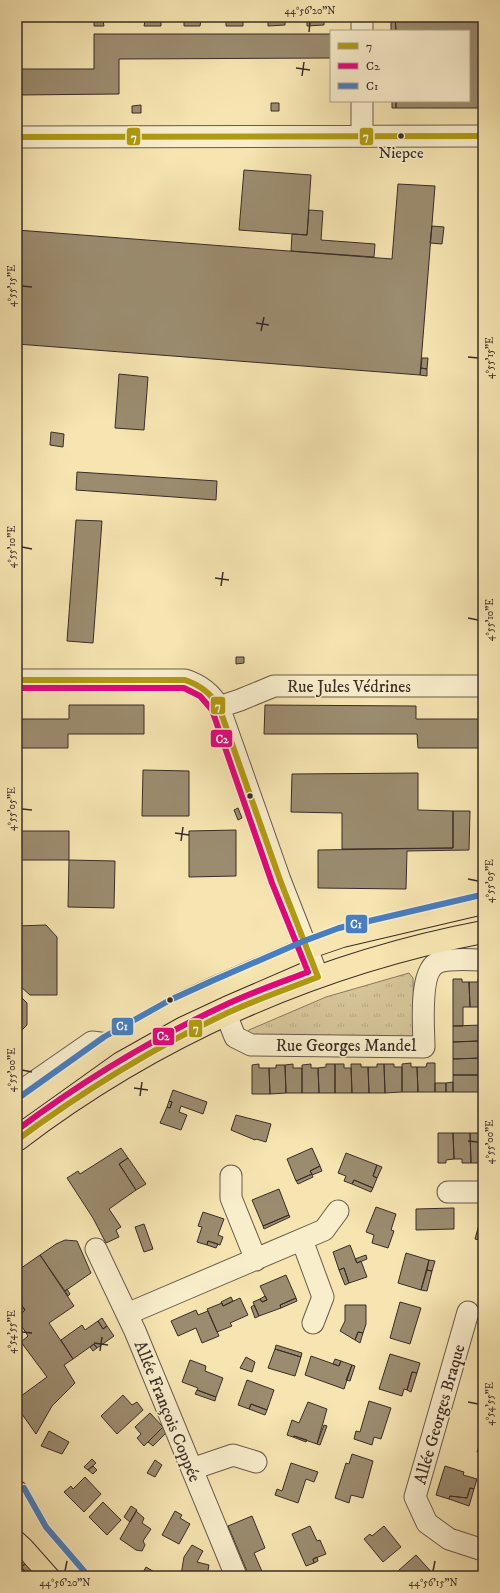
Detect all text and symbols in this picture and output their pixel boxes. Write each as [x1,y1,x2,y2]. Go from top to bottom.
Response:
text: 44°56'20"N [285,5,335,17]
legend [330,30,470,102]
text: 7 [366,39,372,54]
text: C2 [366,59,380,74]
text: C1 [366,79,378,94]
line badge: 7 [126,127,141,146]
line badge: 7 [359,127,374,146]
text: 7 [363,130,369,144]
text: 7 [131,131,137,145]
marker: Niepce [396,131,406,141]
place label: Niepce [378,143,424,163]
text: 4°55'15"E [6,265,18,307]
text: 4°55'15"E [484,337,496,379]
text: 4°55'10"E [6,526,18,568]
text: 4°55'10"E [484,599,496,641]
street label: Rue Jules Védrines [287,676,411,698]
line badge: 7 [210,696,226,715]
text: 7 [215,700,221,714]
line badge: C2 [210,729,233,748]
text: C2 [216,733,229,747]
text: 4°55'05"E [6,787,18,831]
unlabelled marker [245,791,255,801]
text: 4°55'05"E [484,859,496,903]
line badge: C1 [345,914,368,934]
text: C1 [350,918,362,932]
unlabelled marker [165,995,175,1005]
line badge: C1 [111,1017,134,1036]
line badge: 7 [188,1019,203,1038]
text: C1 [116,1020,128,1034]
text: 7 [193,1022,199,1036]
line badge: C2 [152,1027,175,1046]
text: C2 [157,1030,170,1044]
street label: Rue Georges Mandel [276,1035,416,1057]
text: 4°55'00"E [6,1048,18,1092]
text: 4°55'00"E [484,1120,496,1164]
text: 4°54'55"E [6,1310,18,1354]
street label: Allée François Coppée [129,1337,205,1485]
street label: Allée Georges Braque [409,1342,470,1487]
text: 4°54'55"E [484,1382,496,1426]
text: 44°56'20"N [40,1577,90,1589]
text: 44°56'15"N [408,1577,458,1589]

